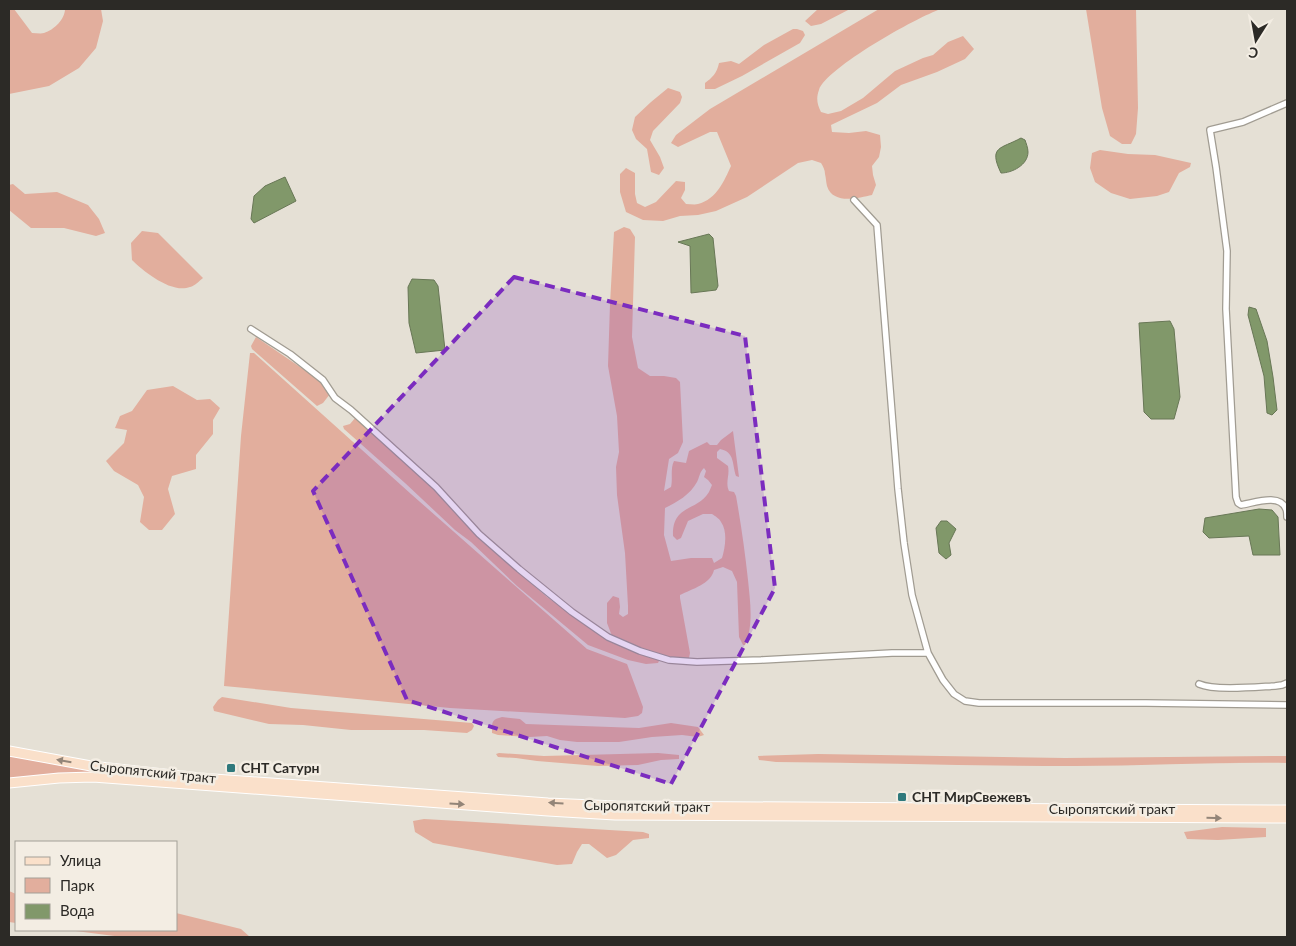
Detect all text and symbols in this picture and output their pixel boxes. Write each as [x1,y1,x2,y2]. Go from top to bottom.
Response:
north arrow [1231,15,1281,65]
text: С [1247,44,1260,62]
one-way arrow [56,756,72,764]
street label: Сыропятский тракт [89,756,217,787]
place label: СНТ Сатурн [241,759,320,776]
marker: СНТ Сатурн [225,762,237,774]
place label: СНТ МирСвежевъ [912,788,1031,805]
marker: СНТ МирСвежевъ [896,791,908,803]
street label: Сыропятский тракт [584,796,710,815]
one-way arrow [548,799,564,807]
one-way arrow [449,800,465,808]
street label: Сыропятский тракт [1049,800,1175,817]
one-way arrow [1206,814,1222,822]
legend [15,841,178,931]
text: Улица [60,851,101,869]
text: Парк [60,876,95,894]
text: Вода [60,901,95,919]

